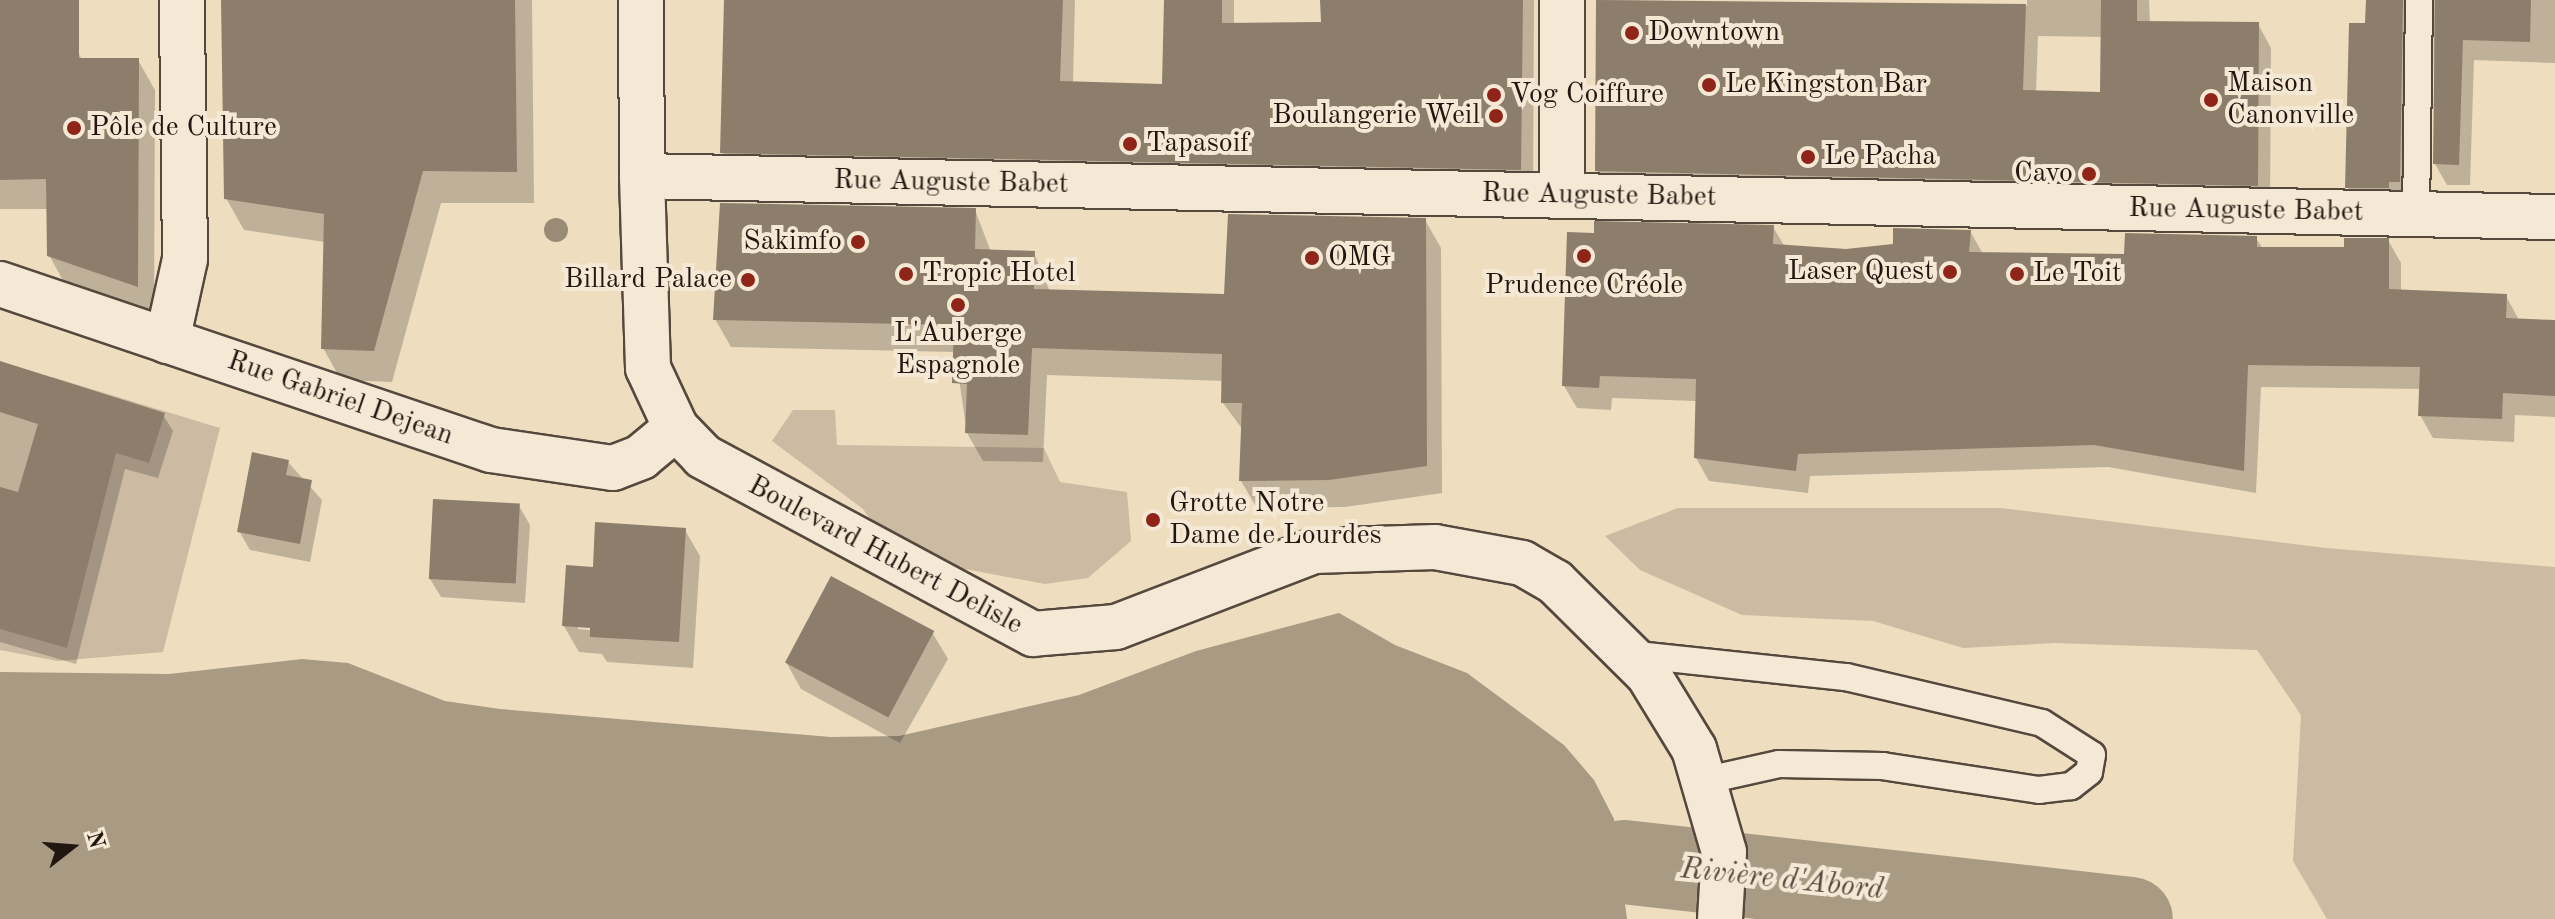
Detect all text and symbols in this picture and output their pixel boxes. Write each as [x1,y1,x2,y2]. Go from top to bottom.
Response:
place label: Downtown [1648,16,1780,50]
marker: Downtown [1623,24,1641,42]
place label: Maison Canonville [2227,67,2354,133]
place label: Le Kingston Bar [1725,68,1927,102]
marker: Le Kingston Bar [1700,76,1718,94]
place label: Vog Coiffure [1510,78,1664,112]
marker: Vog Coiffure [1485,86,1503,104]
marker: Maison Canonville [2202,91,2220,109]
place label: Boulangerie Weil [1272,99,1480,133]
marker: Boulangerie Weil [1487,107,1505,125]
place label: Pôle de Culture [90,111,277,145]
marker: Pôle de Culture [65,119,83,137]
place label: Tapasoif [1146,127,1250,161]
marker: Tapasoif [1121,135,1139,153]
place label: Le Pacha [1824,140,1936,174]
marker: Le Pacha [1799,148,1817,166]
place label: Cavo [2014,157,2073,191]
street label: Rue Auguste Babet [833,164,1069,202]
marker: Cavo [2080,165,2098,183]
street label: Rue Auguste Babet [1481,177,1717,215]
street label: Rue Auguste Babet [2128,192,2364,230]
place label: Sakimfo [743,225,842,259]
marker: Sakimfo [849,233,867,251]
place label: OMG [1328,241,1391,275]
marker: Prudence Créole [1575,247,1593,265]
marker: OMG [1303,249,1321,267]
place label: Laser Quest [1788,255,1934,289]
place label: Tropic Hotel [922,257,1076,291]
place label: Le Toit [2033,257,2122,291]
place label: Billard Palace [564,263,732,297]
marker: Laser Quest [1941,263,1959,281]
marker: Tropic Hotel [897,265,915,283]
marker: Le Toit [2008,265,2026,283]
place label: Prudence Créole [1485,269,1683,303]
marker: Billard Palace [739,271,757,289]
marker: L'Auberge Espagnole [949,296,967,314]
place label: L'Auberge Espagnole [894,317,1022,383]
street label: Rue Gabriel Dejean [223,345,457,453]
street label: Boulevard Hubert Delisle [742,469,1028,643]
place label: Grotte Notre Dame de Lourdes [1169,487,1382,553]
marker: Grotte Notre Dame de Lourdes [1144,511,1162,529]
north arrow [32,807,112,887]
text: N [82,829,108,851]
water label: Rivière d'Abord [1679,851,1885,909]

